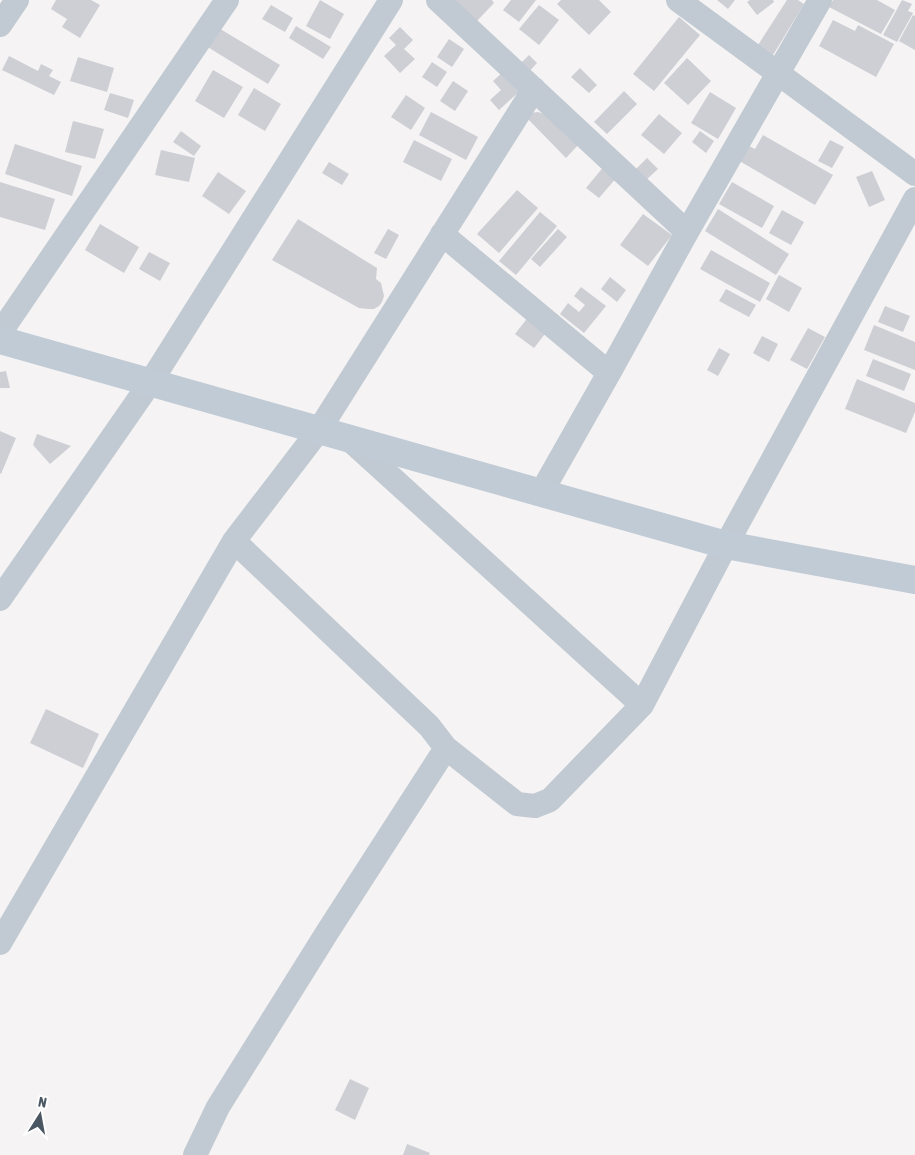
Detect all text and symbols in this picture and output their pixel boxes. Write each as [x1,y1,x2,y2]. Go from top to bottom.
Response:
north arrow [15,1090,65,1140]
text: N [37,1094,48,1111]

